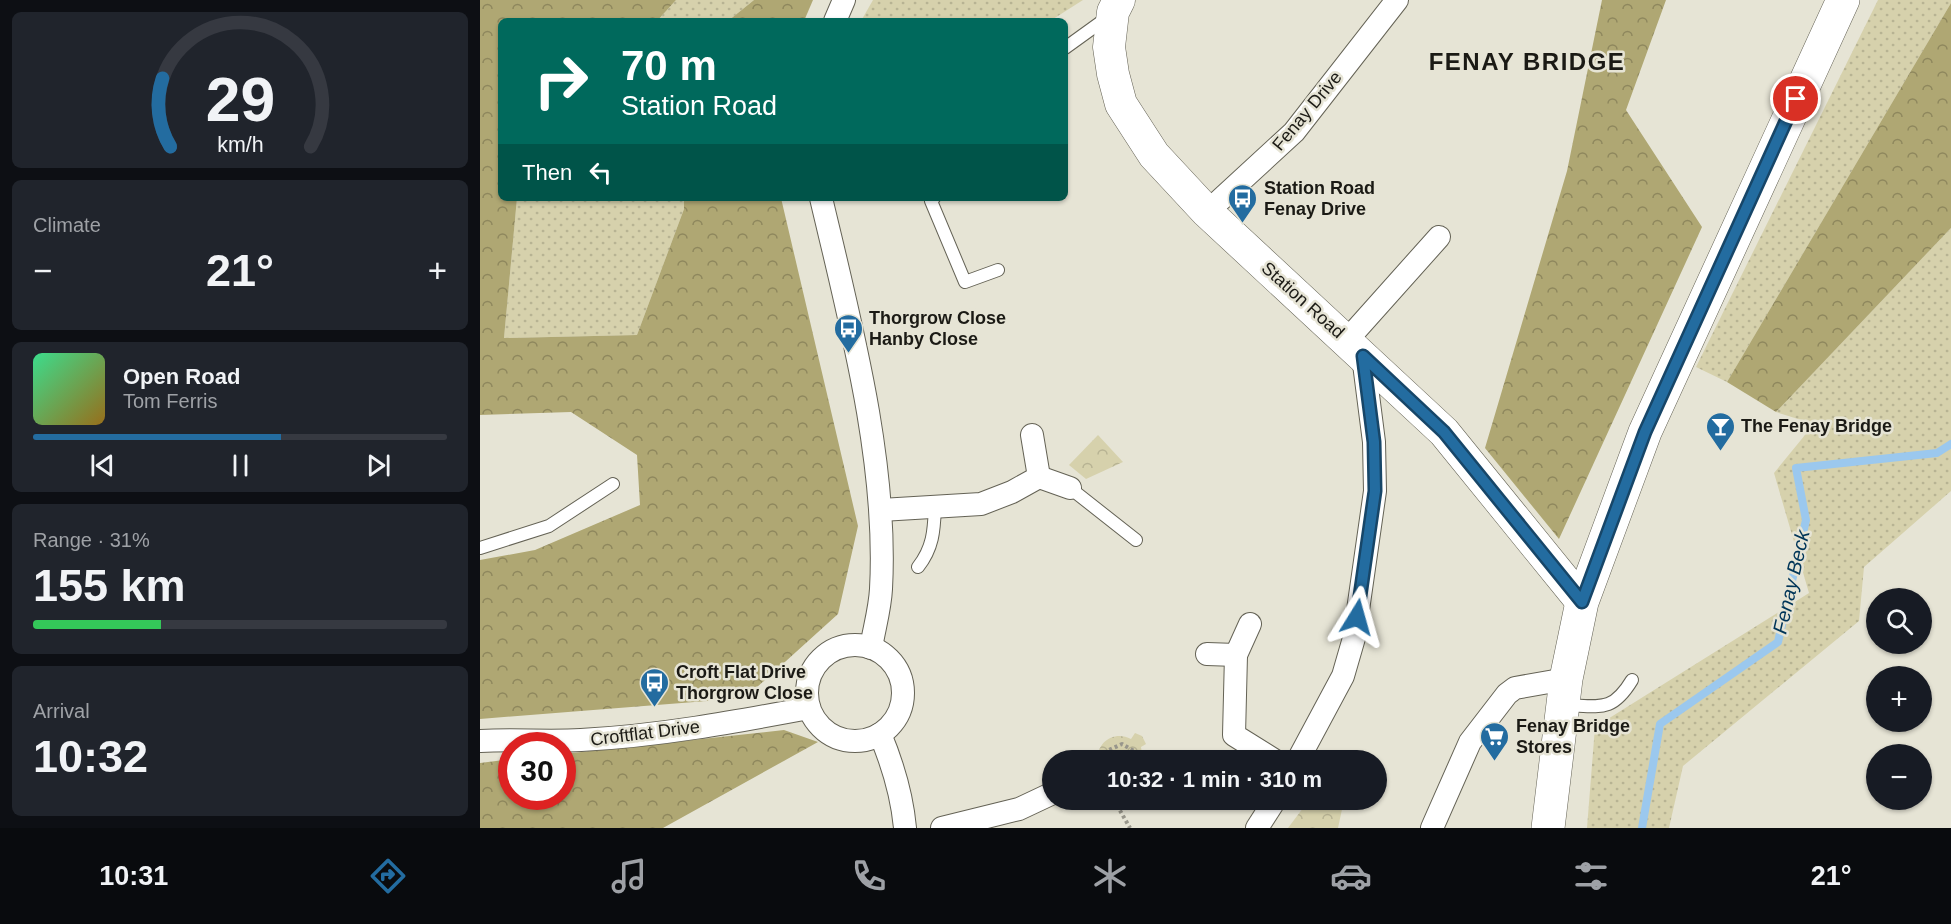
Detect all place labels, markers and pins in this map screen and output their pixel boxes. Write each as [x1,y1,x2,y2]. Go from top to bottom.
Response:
pin [1770,73,1821,124]
place label: Station Road Fenay Drive [1264,178,1375,219]
bus stop icon: Station Road Fenay Drive [1227,182,1259,224]
place label: Thorgrow Close Hanby Close [869,308,1006,349]
bus stop icon: Thorgrow Close Hanby Close [832,312,864,354]
bar icon: The Fenay Bridge [1704,410,1736,452]
place label: The Fenay Bridge [1741,416,1892,436]
place label: Croft Flat Drive Thorgrow Close [676,662,813,703]
bus stop icon: Croft Flat Drive Thorgrow Close [639,666,671,708]
place label: Fenay Bridge Stores [1516,716,1630,757]
supermarket icon: Fenay Bridge Stores [1479,720,1511,762]

